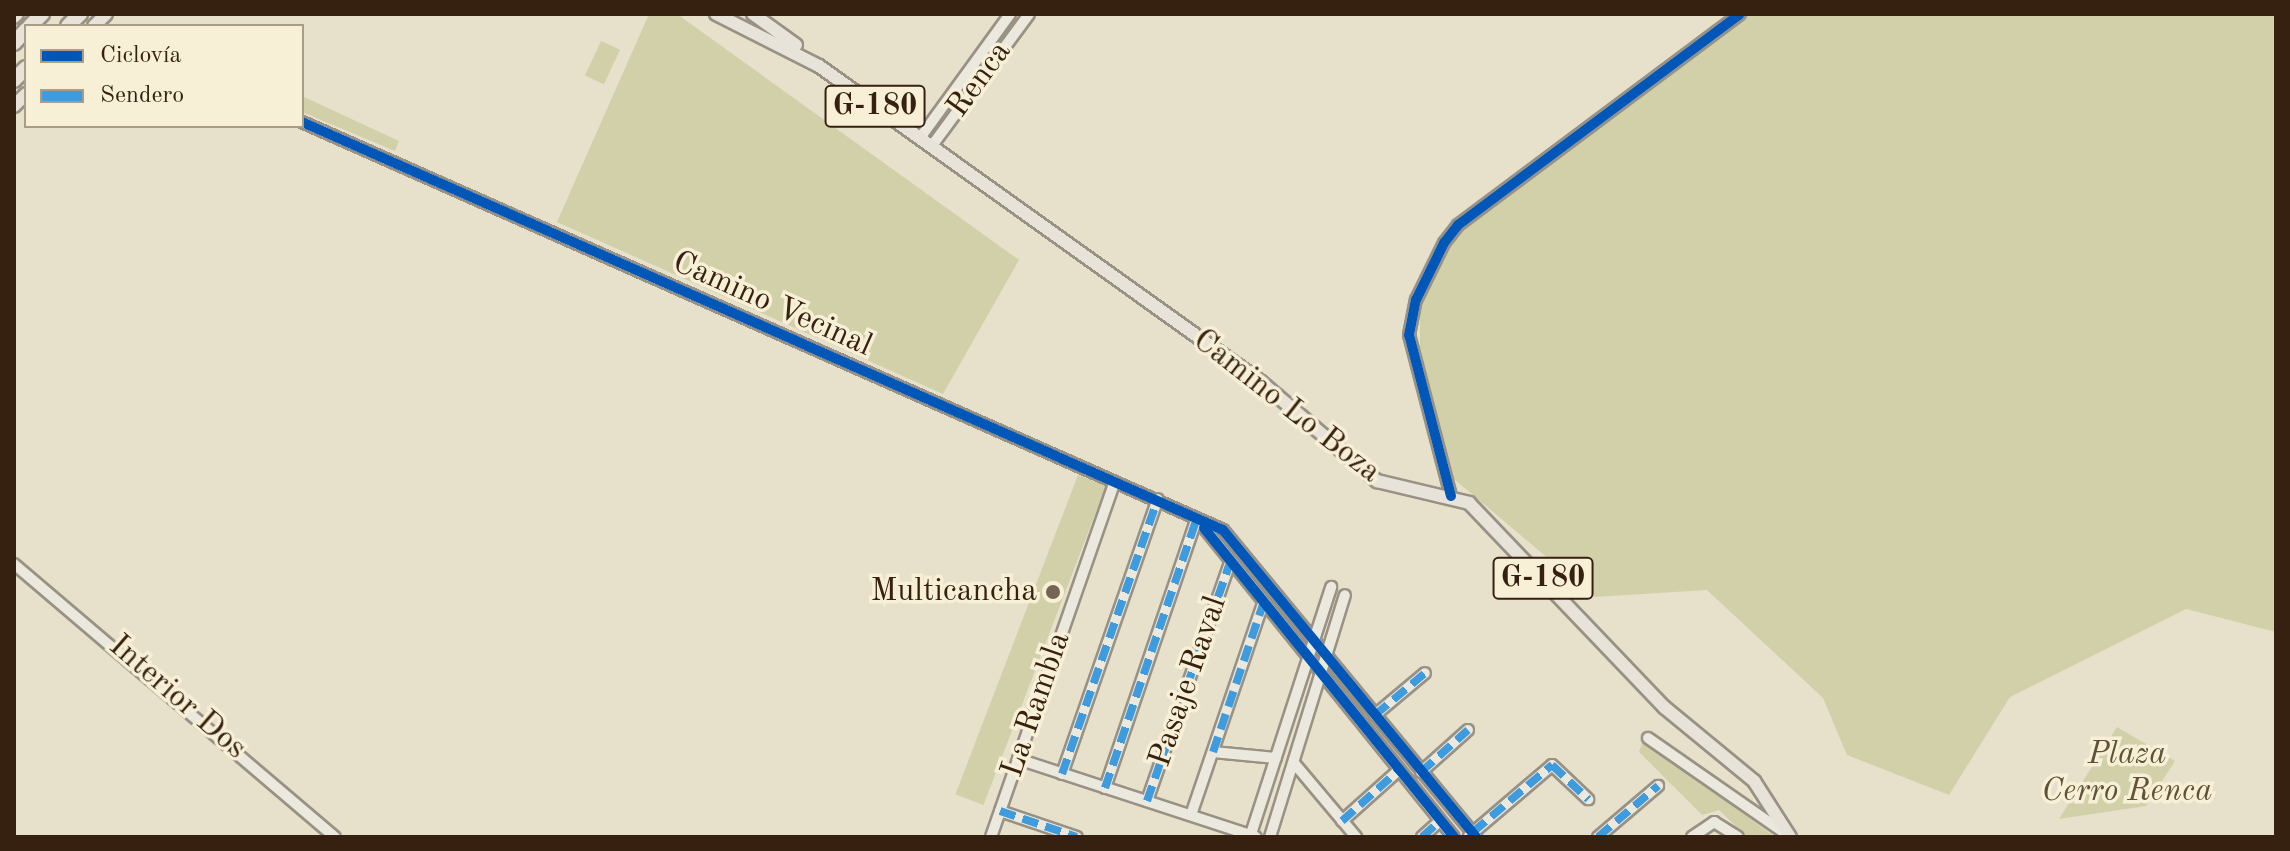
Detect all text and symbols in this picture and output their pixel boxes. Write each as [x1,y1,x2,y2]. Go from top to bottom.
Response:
legend [24,24,304,128]
street label: Renca [940,34,1020,126]
text: Ciclovía [100,44,181,68]
road number: G-180 [823,80,927,132]
text: Sendero [100,84,184,108]
street label: Camino Vecinal [666,244,878,366]
street label: Camino Lo Boza [1185,322,1387,492]
road number: G-180 [1491,552,1595,604]
place label: Multicancha [870,573,1037,611]
marker: Multicancha [1044,583,1062,601]
street label: Pasaje Raval [1142,592,1236,772]
street label: La Rambla [994,627,1080,783]
street label: Interior Dos [100,628,254,768]
park label: Plaza Cerro Renca [2041,737,2213,812]

